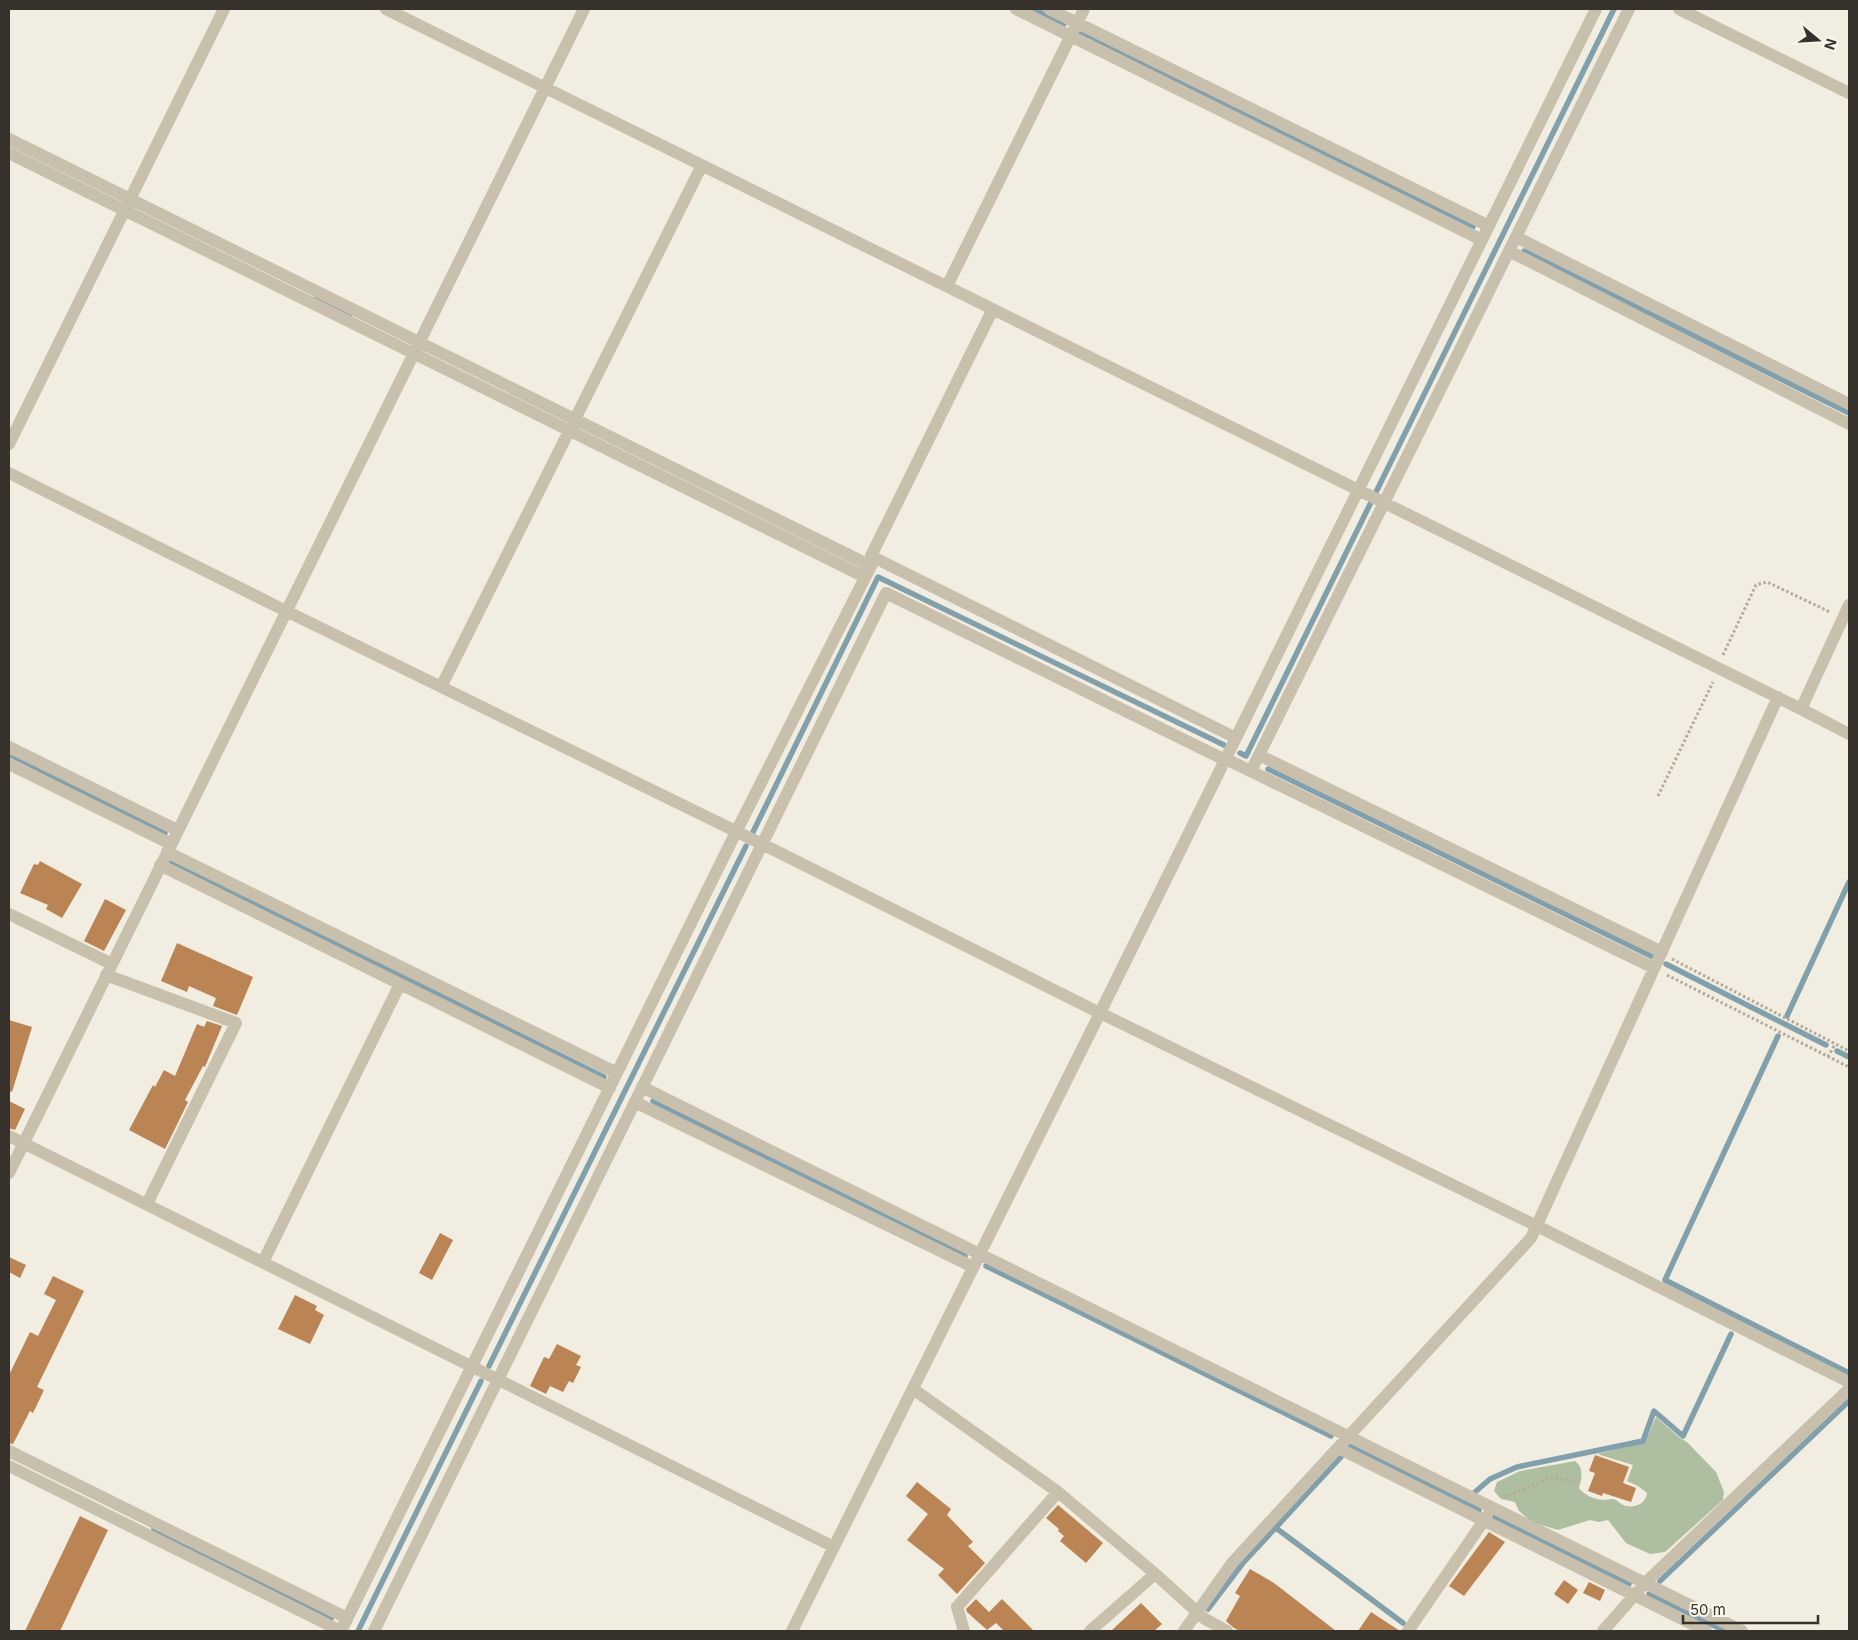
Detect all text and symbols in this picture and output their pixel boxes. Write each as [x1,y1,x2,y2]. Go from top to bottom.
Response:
north arrow [1793,15,1843,65]
text: N [1821,36,1841,52]
scale bar [1683,1592,1818,1624]
text: 50 m [1690,1600,1726,1619]

